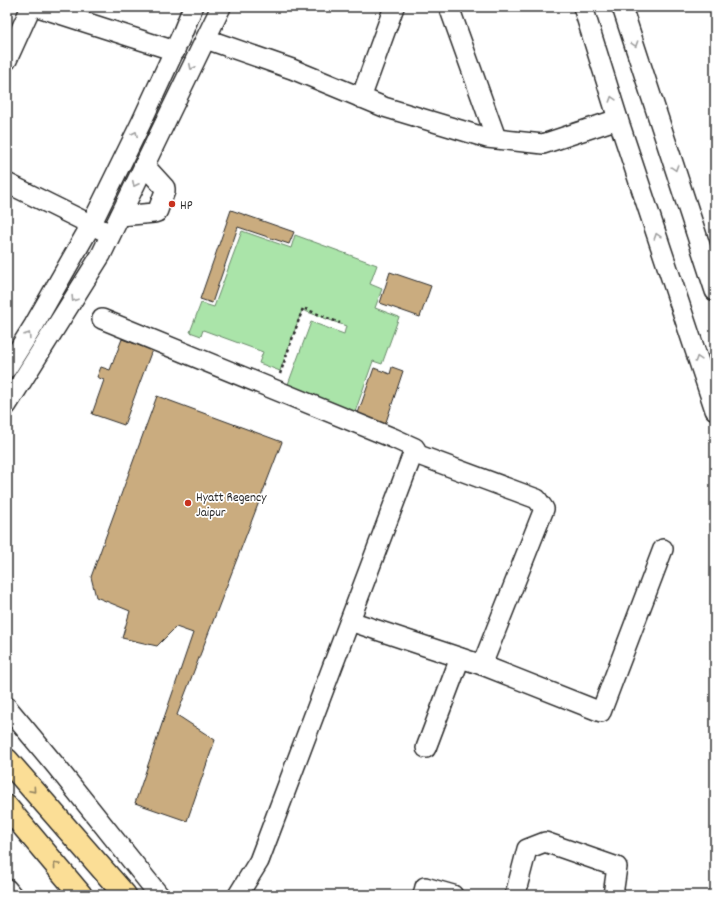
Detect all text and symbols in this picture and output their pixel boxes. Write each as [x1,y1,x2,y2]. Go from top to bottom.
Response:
one-way arrow [630,40,638,47]
one-way arrow [189,63,197,71]
one-way arrow [608,96,617,103]
one-way arrow [130,131,138,139]
one-way arrow [670,164,679,171]
one-way arrow [132,180,140,188]
place label: HP [180,197,193,216]
marker: HP [167,199,177,209]
one-way arrow [653,233,662,240]
one-way arrow [71,295,78,302]
one-way arrow [23,332,30,339]
one-way arrow [694,356,703,363]
place label: Hyatt Regency Jaipur [196,489,267,523]
marker: Hyatt Regency Jaipur [183,498,193,508]
one-way arrow [28,785,35,792]
one-way arrow [54,863,61,870]

